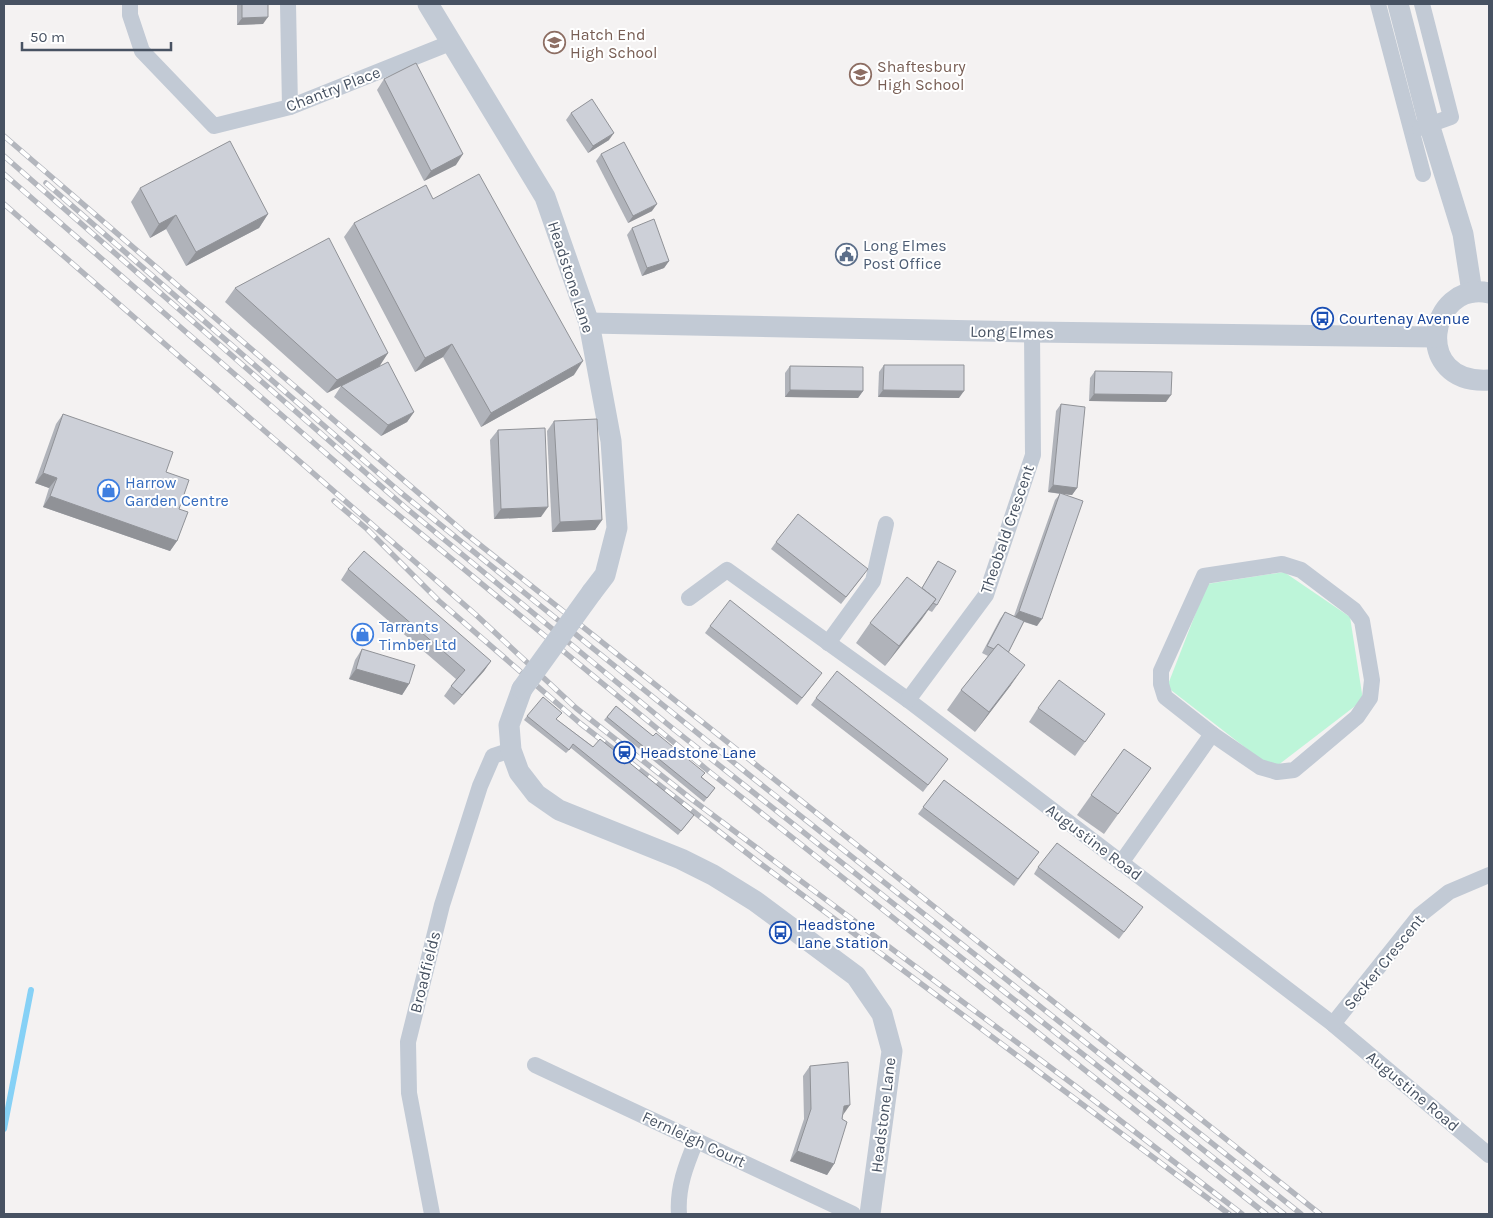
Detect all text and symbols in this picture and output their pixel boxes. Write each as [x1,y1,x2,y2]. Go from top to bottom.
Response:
scale bar [22,20,171,52]
place label: Hatch End High School [570,25,658,62]
text: 50 m [30,28,65,46]
school or university icon: Hatch End High School [542,31,566,55]
place label: Shaftesbury High School [877,57,966,94]
street label: Chantry Place [283,62,383,116]
school or university icon: Shaftesbury High School [849,63,873,87]
street label: Headstone Lane [544,219,598,335]
place label: Long Elmes Post Office [863,236,947,273]
public building icon: Long Elmes Post Office [835,242,859,266]
bus stop icon: Courtenay Avenue [1311,306,1335,330]
place label: Courtenay Avenue [1339,309,1470,328]
street label: Long Elmes [970,322,1054,342]
street label: Theobald Crescent [976,462,1038,596]
place label: Harrow Garden Centre [125,473,229,510]
shop icon: Harrow Garden Centre [97,479,121,503]
place label: Tarrants Timber Ltd [379,617,457,654]
shop icon: Tarrants Timber Ltd [351,623,375,647]
station icon: Headstone Lane [612,740,636,764]
place label: Headstone Lane [640,743,756,762]
street label: Augustine Road [1042,800,1146,884]
street label: Secker Crescent [1340,910,1428,1014]
place label: Headstone Lane Station [797,915,889,952]
bus stop icon: Headstone Lane Station [769,921,793,945]
street label: Broadfields [406,929,444,1015]
street label: Augustine Road [1363,1047,1463,1135]
street label: Headstone Lane [866,1056,900,1174]
street label: Fernleigh Court [639,1107,749,1171]

